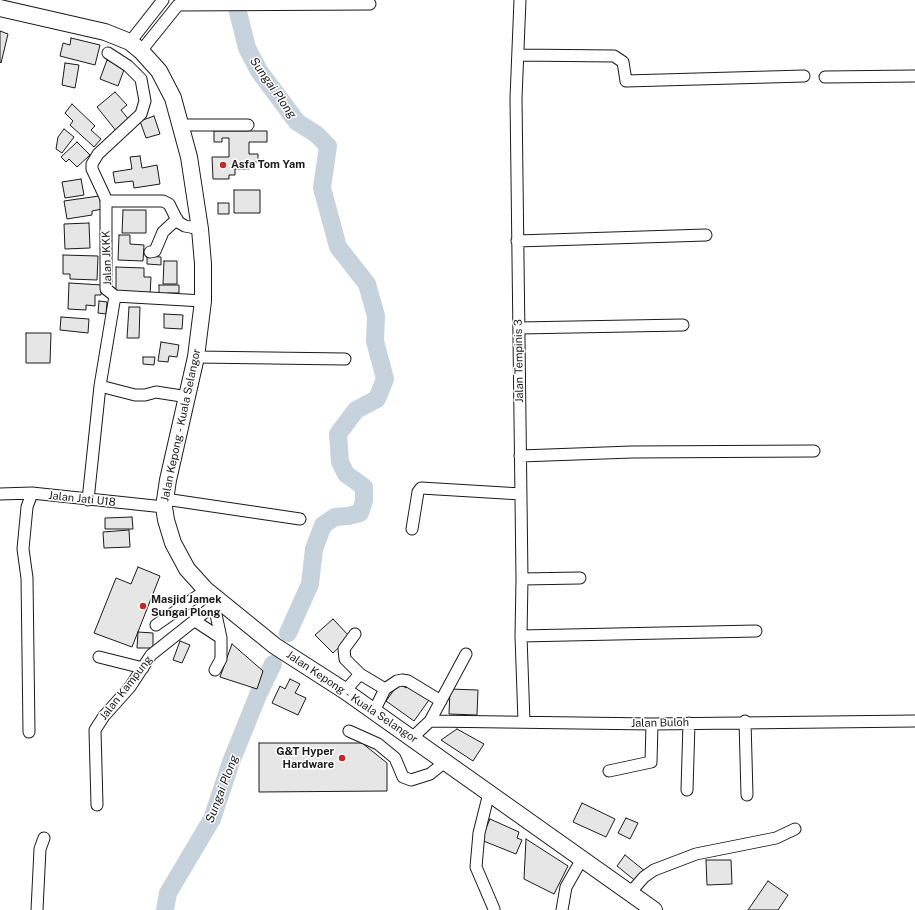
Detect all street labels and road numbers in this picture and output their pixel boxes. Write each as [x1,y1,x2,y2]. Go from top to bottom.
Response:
street label: Jalan JKKK [99,230,115,286]
street label: Jalan Tempinis 3 [512,319,526,403]
street label: Jalan Kepong - Kuala Selangor [158,347,204,503]
street label: Jalan Jati U18 [48,489,116,509]
street label: Jalan Kepong - Kuala Selangor [284,648,420,746]
street label: Jalan Kampung [97,653,155,723]
street label: Jalan Buloh [631,716,689,730]

